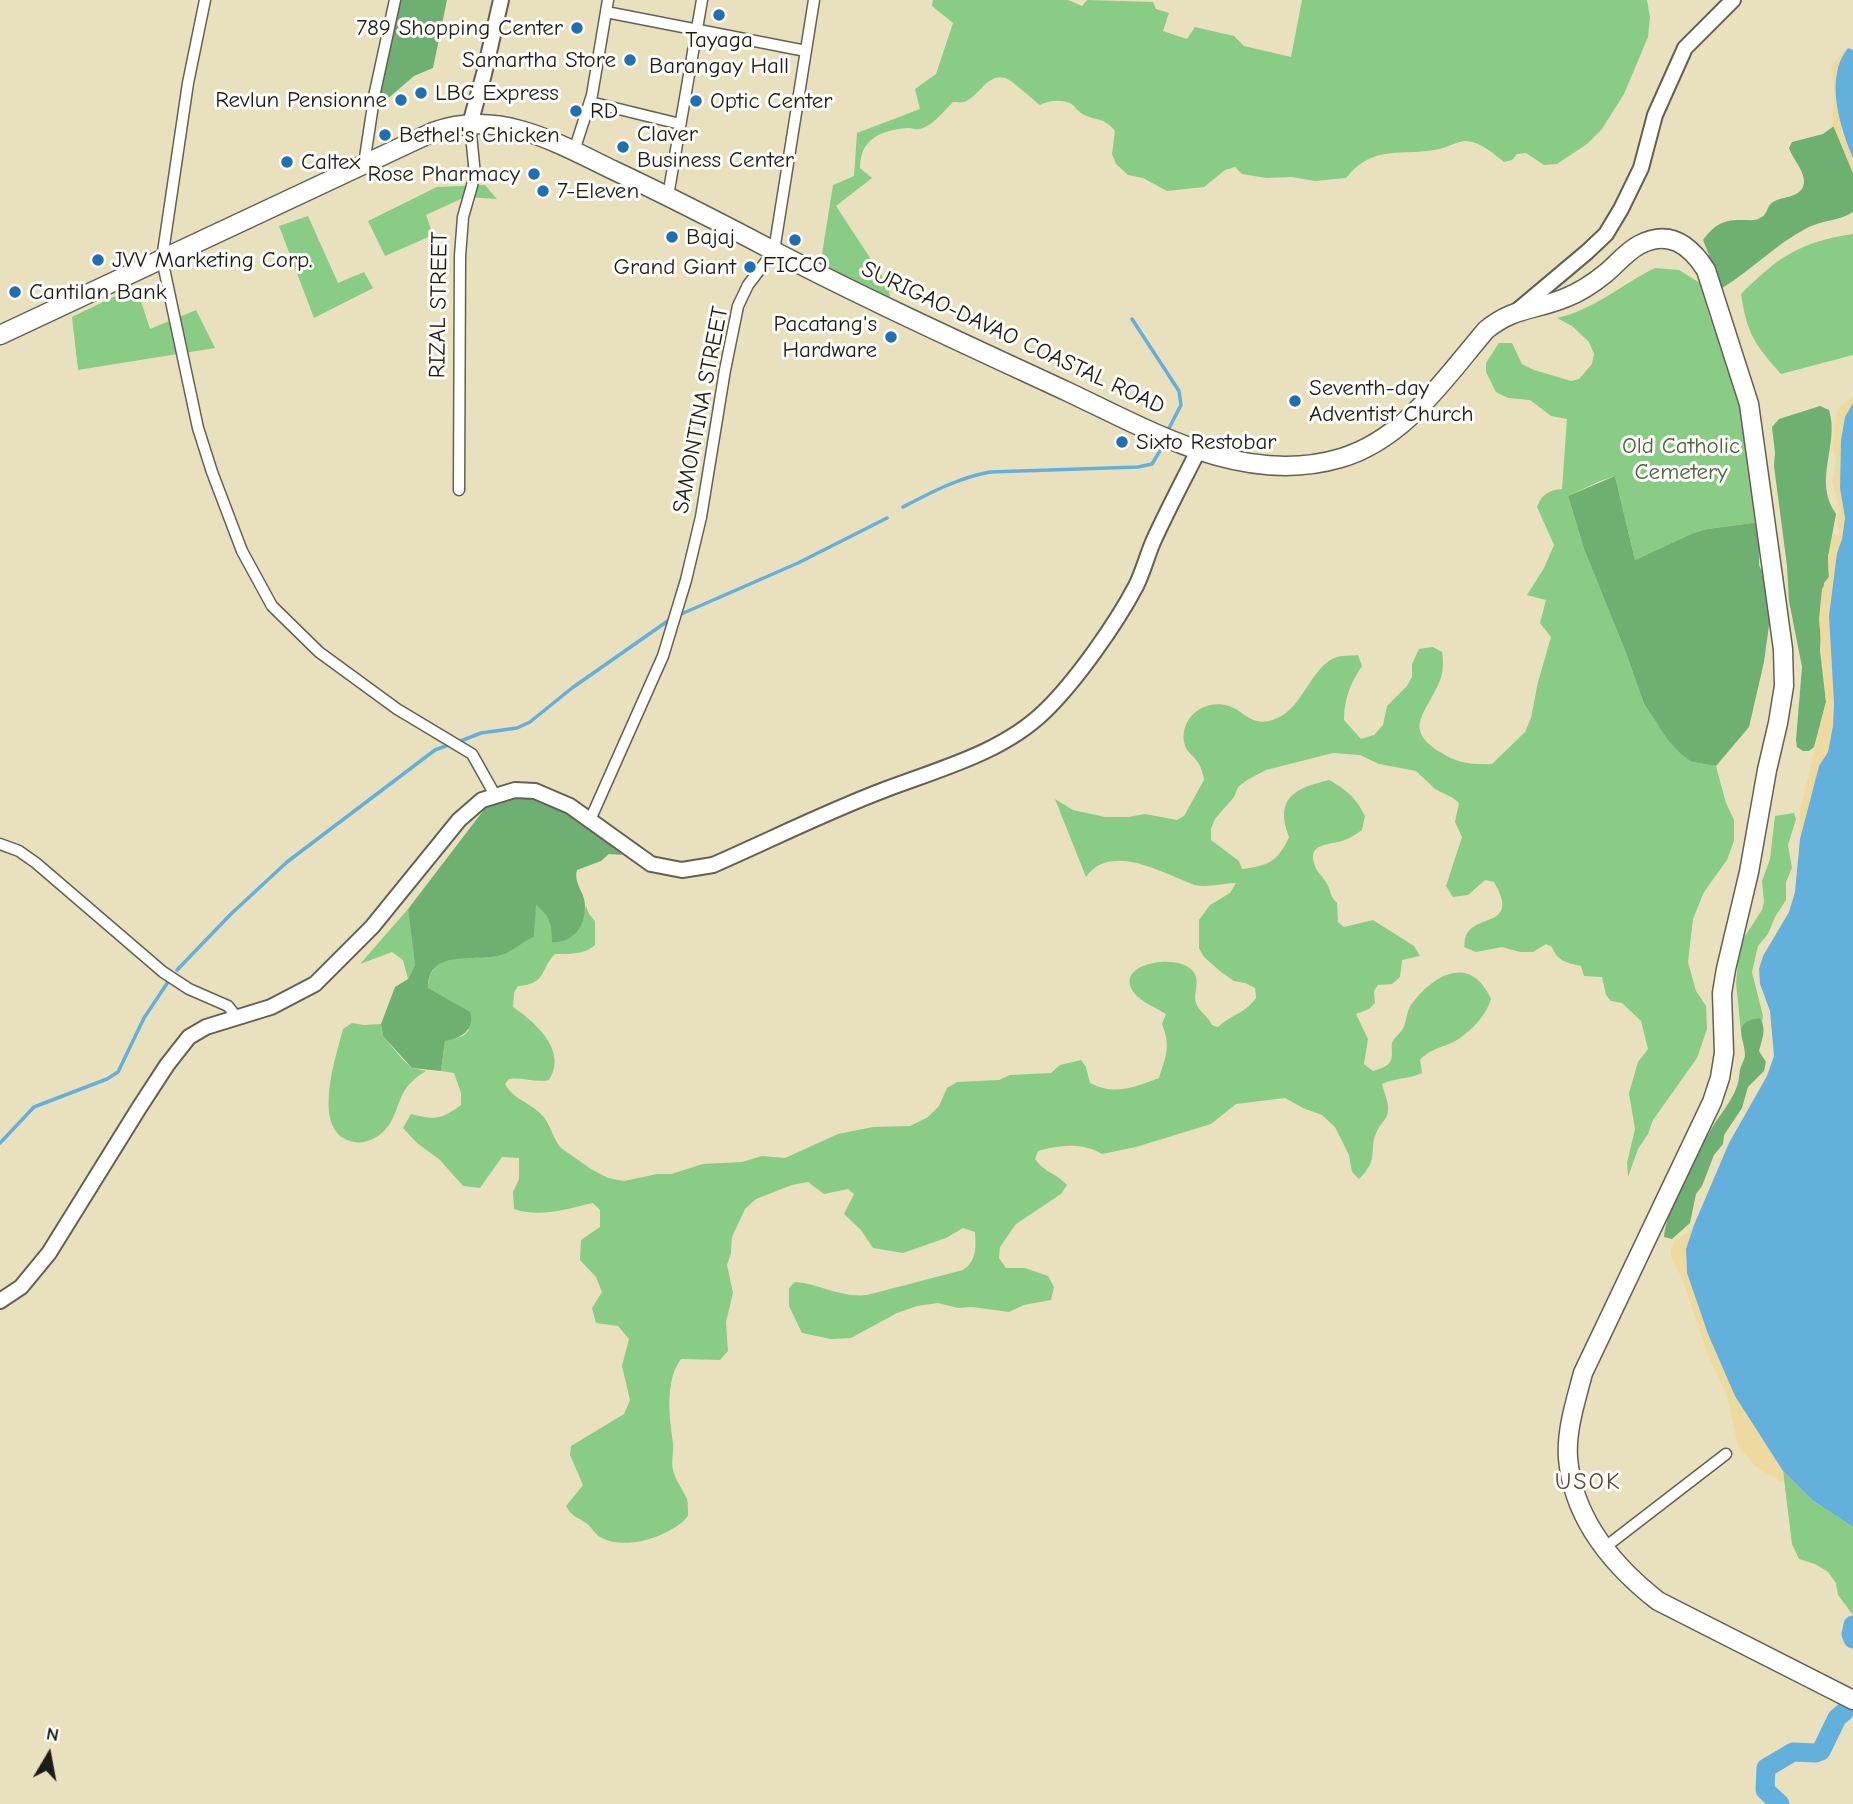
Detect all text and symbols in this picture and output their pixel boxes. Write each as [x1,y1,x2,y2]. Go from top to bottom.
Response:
marker: Tayaga Barangay Hall [711,7,727,23]
place label: 789 Shopping Center [356,14,563,42]
marker: 789 Shopping Center [569,20,585,36]
place label: Tayaga Barangay Hall [649,26,789,80]
place label: Samartha Store [462,46,616,74]
marker: Samartha Store [622,52,638,68]
place label: LBC Express [435,79,559,107]
marker: LBC Express [413,85,429,101]
place label: Revlun Pensionne [215,86,387,114]
place label: Optic Center [710,87,832,115]
marker: Revlun Pensionne [393,92,409,108]
marker: Optic Center [688,93,704,109]
place label: RD [590,97,618,125]
marker: RD [568,103,584,119]
place label: Claver Business Center [637,120,794,174]
place label: Bethel's Chicken [399,121,560,149]
marker: Bethel's Chicken [377,127,393,143]
marker: Claver Business Center [615,139,631,155]
place label: Caltex [301,148,360,176]
marker: Caltex [279,154,295,170]
place label: Rose Pharmacy [367,160,520,188]
marker: Rose Pharmacy [526,166,542,182]
place label: 7-Eleven [557,177,639,205]
marker: 7-Eleven [535,183,551,199]
place label: Bajaj [686,223,735,251]
marker: Bajaj [664,229,680,245]
street label: RIZAL STREET [424,231,454,379]
marker: FICCO [787,232,803,248]
place label: JVV Marketing Corp. [112,246,312,274]
place label: FICCO [763,251,827,279]
marker: JVV Marketing Corp. [90,252,106,268]
place label: Grand Giant [614,253,736,281]
street label: SURIGAO-DAVAO COASTAL ROAD [857,255,1169,421]
marker: Grand Giant [742,259,758,275]
place label: Cantilan Bank [29,278,167,306]
marker: Cantilan Bank [7,284,23,300]
street label: SAMONTINA STREET [667,304,735,516]
place label: Pacatang's Hardware [774,310,877,364]
marker: Pacatang's Hardware [883,329,899,345]
place label: Seventh-day Adventist Church [1309,374,1474,428]
marker: Seventh-day Adventist Church [1287,393,1303,409]
place label: Sixto Restobar [1136,428,1276,456]
park label: Old Catholic Cemetery [1622,432,1740,486]
marker: Sixto Restobar [1114,434,1130,450]
district label: USOK [1555,1468,1621,1496]
north arrow [14,1720,84,1790]
text: N [45,1722,61,1746]

